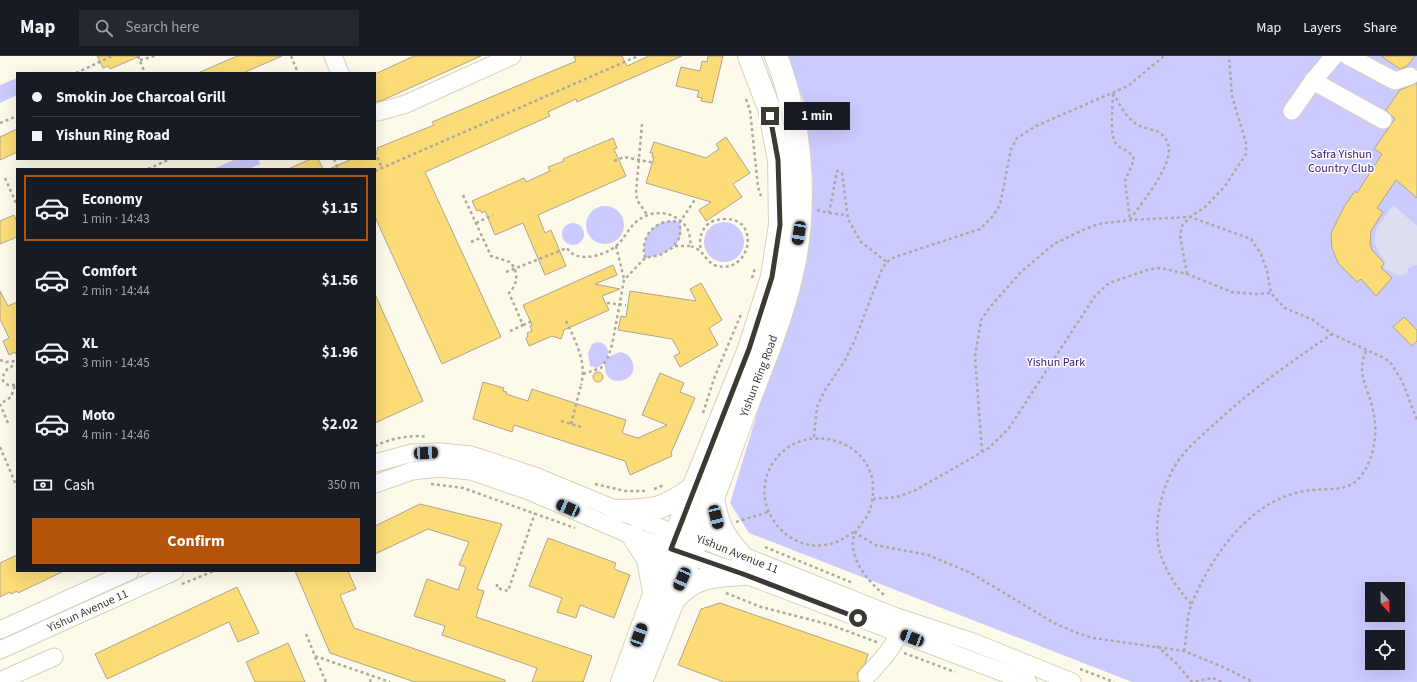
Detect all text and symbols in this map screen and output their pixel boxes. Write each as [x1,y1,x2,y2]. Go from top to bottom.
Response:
search box [79,10,359,46]
text: Map [20,14,55,41]
icon: search [93,17,115,39]
text: Search here [125,17,199,38]
text: Map [1256,18,1281,38]
text: Layers [1303,18,1341,38]
text: Share [1363,18,1397,38]
text: Smokin Joe Charcoal Grill [56,87,225,108]
callout: 1 min [784,102,850,130]
route end [761,107,779,125]
text: 1 min [801,107,833,125]
text: Yishun Ring Road [56,125,170,146]
park label: Safra Yishun Country Club [1308,146,1374,177]
text: Economy [82,189,143,210]
icon: car [34,190,70,226]
text: $1.15 [322,198,358,219]
text: 1 min · 14:43 [82,210,150,228]
car [791,220,807,246]
text: Comfort [82,261,137,282]
icon: car [34,262,70,298]
text: $1.56 [322,270,358,291]
text: 2 min · 14:44 [82,282,150,300]
text: XL [82,333,98,354]
street label: Yishun Ring Road [735,333,782,420]
icon: car [34,334,70,370]
text: $1.96 [322,342,358,363]
text: 3 min · 14:45 [82,354,150,372]
park label: Yishun Park [1026,354,1085,371]
text: Moto [82,405,115,426]
icon: car [34,406,70,442]
text: $2.02 [322,414,358,435]
text: 4 min · 14:46 [82,426,150,444]
car [414,446,438,460]
icon: cash [32,474,54,496]
text: Cash [64,475,95,496]
text: 350 m [327,476,360,494]
car [555,498,581,518]
car [707,504,725,530]
button: Confirm [32,518,360,564]
street label: Yishun Avenue 11 [693,531,781,578]
car [672,566,692,592]
north arrow [1365,582,1405,622]
map controls [1365,582,1405,670]
street label: Yishun Avenue 11 [44,585,131,637]
route start [849,609,867,627]
car [629,622,649,648]
car [899,628,925,648]
button: locate [1365,630,1405,670]

